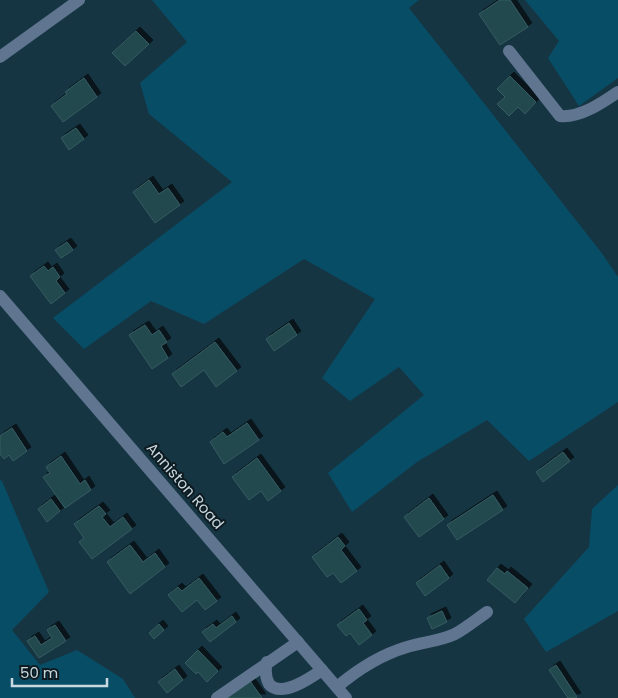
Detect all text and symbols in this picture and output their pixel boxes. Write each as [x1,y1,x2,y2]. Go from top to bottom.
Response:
street label: Anniston Road [142,438,229,534]
scale bar [12,656,108,688]
text: 50 m [20,662,58,683]

